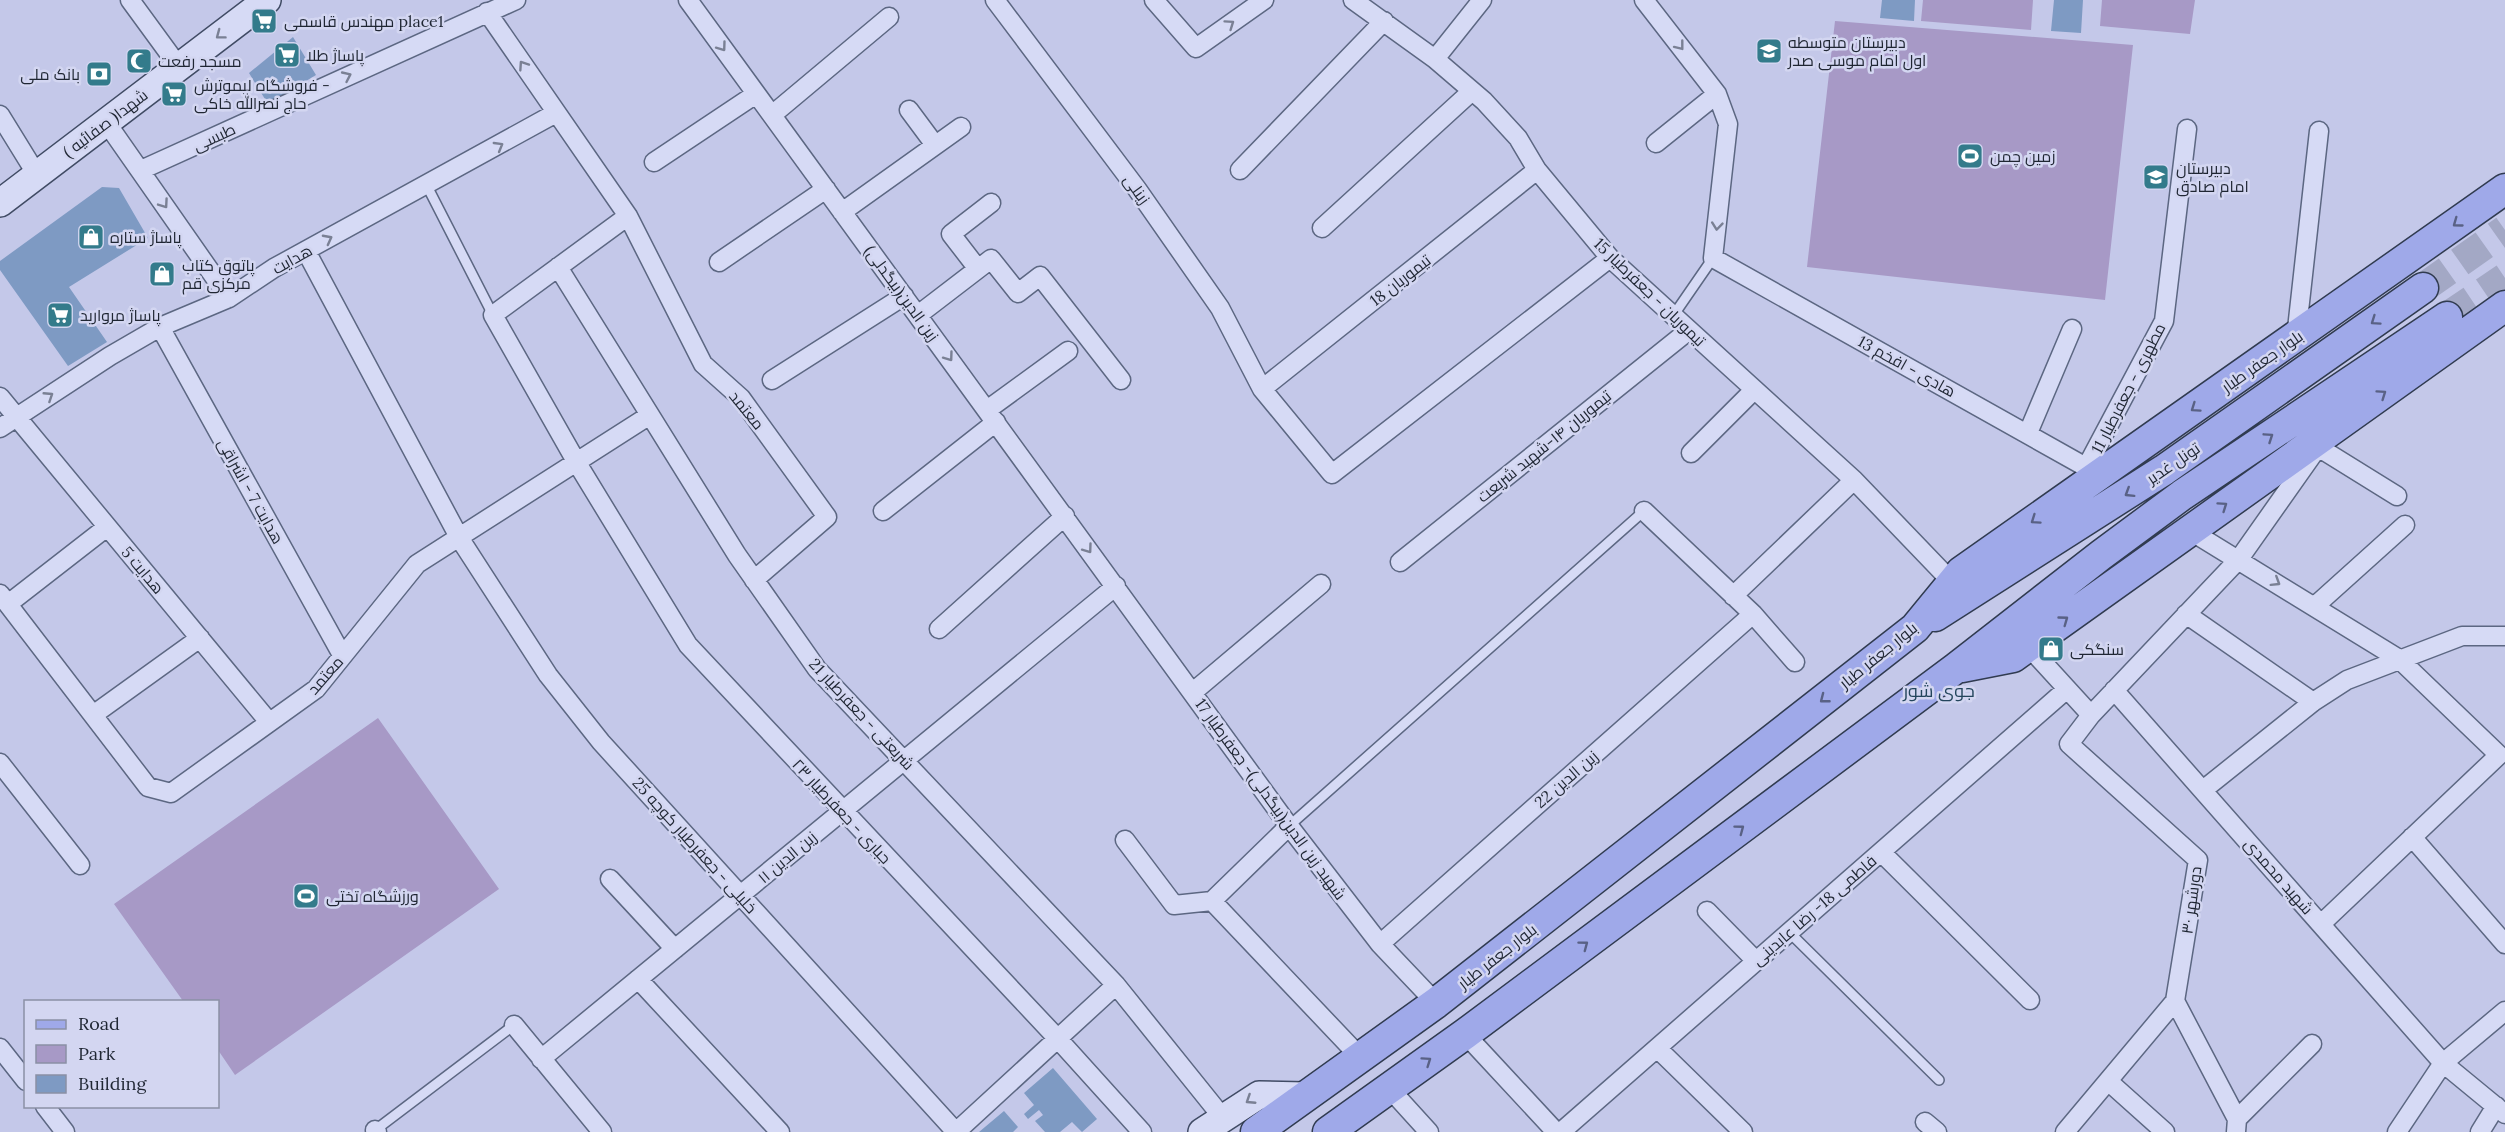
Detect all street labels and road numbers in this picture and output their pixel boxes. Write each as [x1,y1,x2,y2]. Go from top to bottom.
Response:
street label: شهدا( صفائیه ) [59,85,152,162]
street label: طبسی [190,119,239,156]
street label: زینلی [1119,170,1155,209]
street label: تیموریان - جعفرطیار 15 [1589,234,1711,352]
street label: هدایت [268,240,316,278]
street label: زین الدین(بیگدلی) [860,241,944,345]
street label: تیموریان 18 [1366,250,1436,311]
street label: مطهری - جعفرطیار 11 [2086,319,2170,457]
street label: بلوار جعفر طیار [2217,326,2307,397]
street label: هادی - افخم 13 [1854,331,1959,403]
street label: تیموریان ۱۴-شهید شریعت [1473,385,1616,507]
street label: معتمد [725,386,769,434]
street label: هدایت 7 - اشراقی [213,435,288,548]
street label: تونل غدیر [2142,437,2205,490]
street label: هدایت 5 [117,542,169,598]
street label: بلوار جعفر طیار [1834,617,1921,693]
street label: معتمد [303,652,347,698]
street label: شریعتی - جعفرطیار 21 [804,654,919,775]
street label: شهید زین الدین(بیگدلی)- جعفرطیار 17 [1190,694,1351,904]
street label: زین الدین 22 [1530,746,1603,813]
street label: جباری - جعفرطیار ۲۳ [788,754,896,868]
street label: خلیلی - جعفرطیار کوچه 25 [627,773,761,919]
street label: زین الدین ۱۱ [753,827,821,888]
street label: شهید محمدی [2240,834,2318,919]
street label: فاطمی 18- رضا عابدینی [1748,850,1881,970]
street label: دورشهر ۳۰ [2176,865,2207,935]
street label: بلوار جعفر طیار [1453,919,1541,994]

